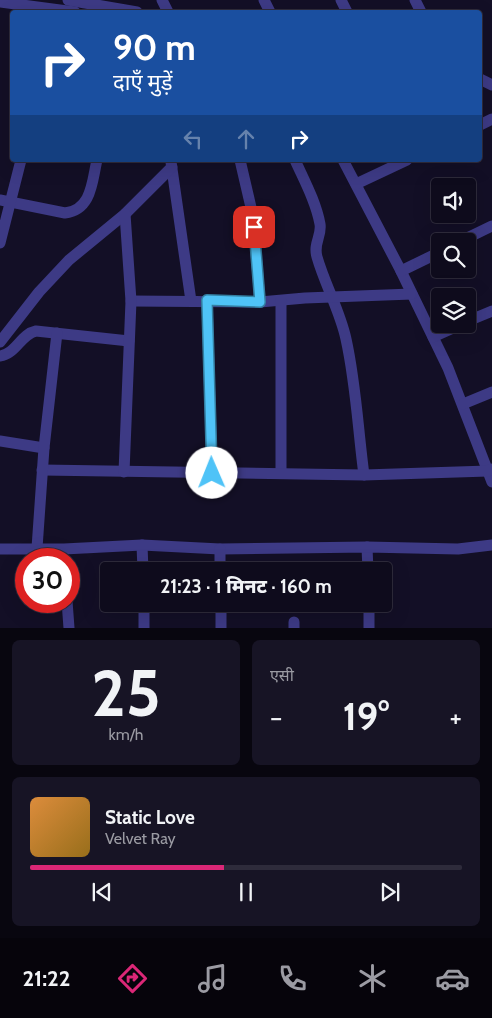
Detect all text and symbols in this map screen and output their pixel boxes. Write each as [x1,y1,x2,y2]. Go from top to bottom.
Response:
text: 90 m [113,26,196,69]
icon: right [30,30,95,95]
text: दाएँ मुड़ें [113,69,172,96]
icon: left [179,125,207,153]
icon: ahead [232,125,260,153]
icon: right [285,125,313,153]
map controls [431,178,476,333]
button: sound [431,178,476,223]
pin [233,206,275,248]
icon: arrive [240,213,268,241]
button: search [431,233,476,278]
button: layers [431,288,476,333]
position arrow [185,446,237,498]
speed limit sign: 30 [15,548,80,613]
text: 21:23 · 1 मिनट · 160 m [160,575,332,598]
text: 25 [91,653,161,732]
text: एसी [270,666,294,685]
text: 19° [343,693,389,740]
text: − [270,700,282,734]
text: + [450,700,462,734]
text: km/h [108,725,144,744]
text: Static Love [105,806,195,829]
text: Velvet Ray [105,829,176,848]
icon: previous [88,878,116,906]
icon: pause [232,878,260,906]
icon: next [376,878,404,906]
icon: directions [115,961,150,996]
icon: music [195,961,230,996]
icon: phone [275,961,310,996]
icon: climate [355,961,390,996]
icon: car [435,961,470,996]
text: 21:22 [22,965,70,992]

